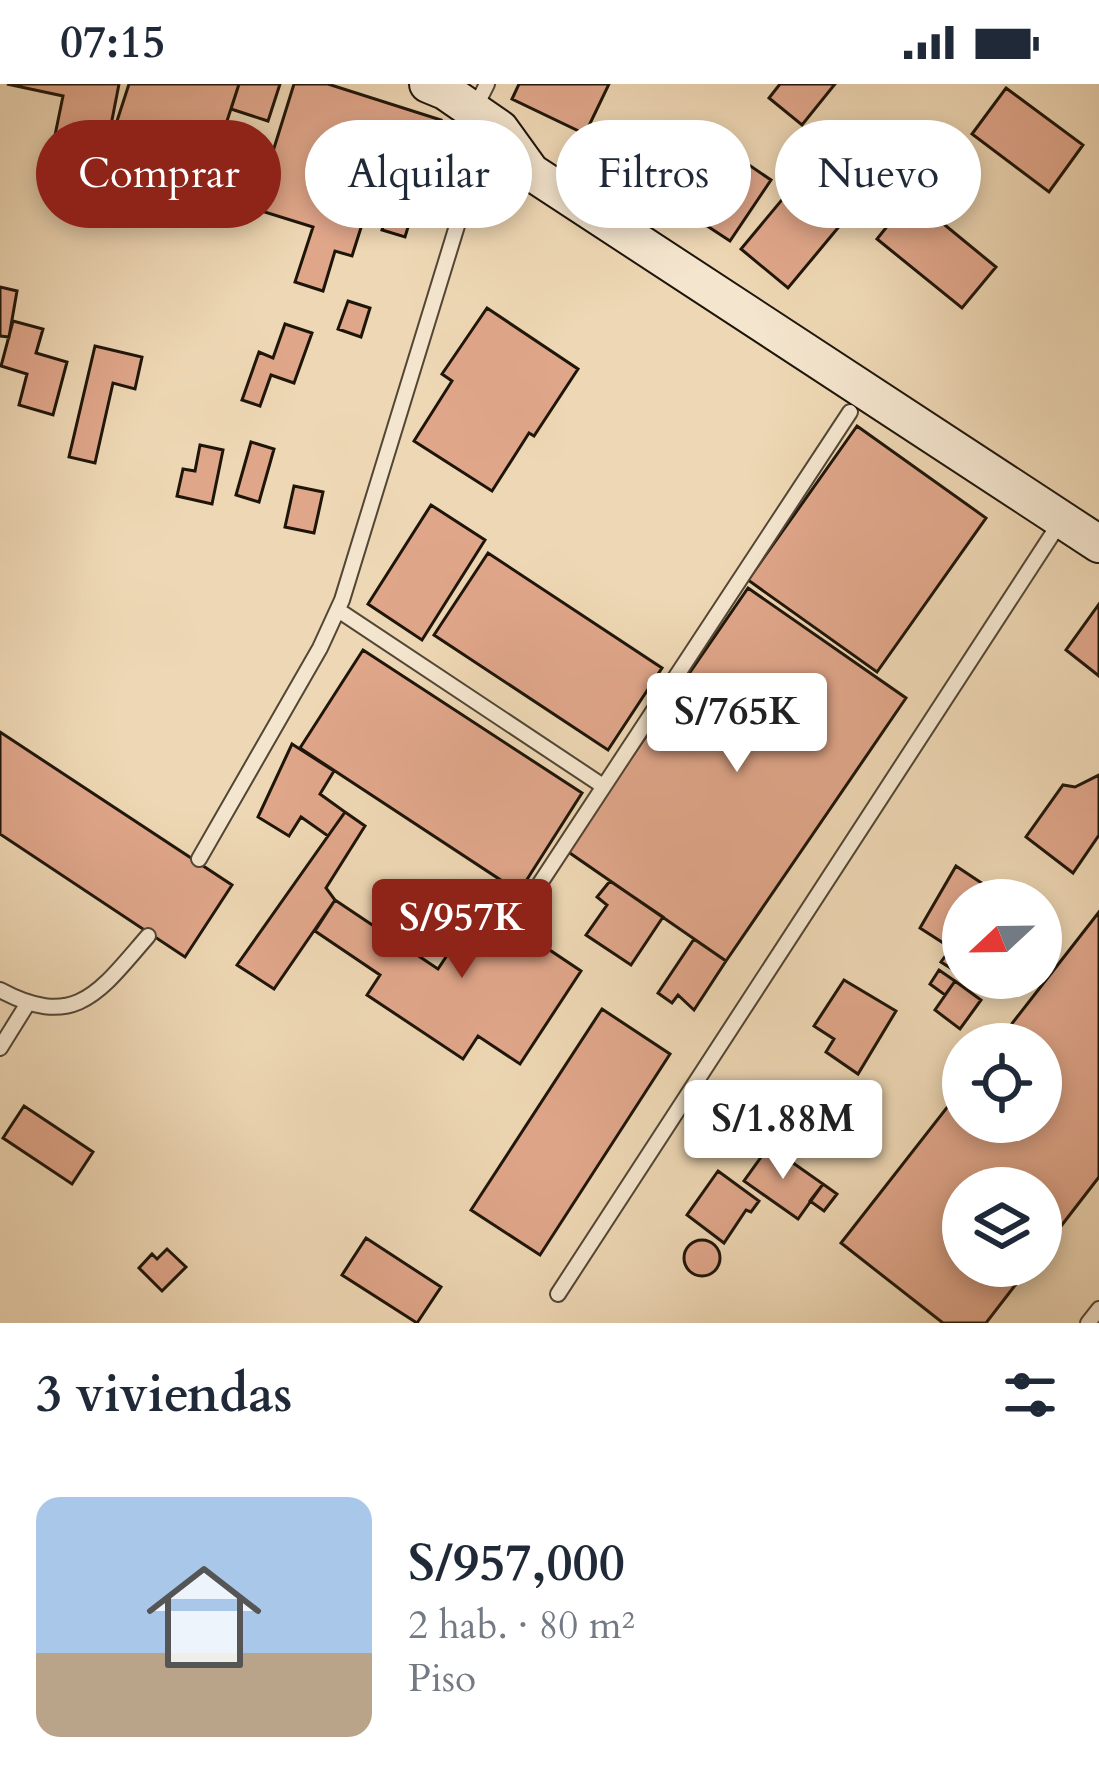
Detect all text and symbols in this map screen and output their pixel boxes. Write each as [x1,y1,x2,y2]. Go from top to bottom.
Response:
text: 07:15 [60,12,165,73]
chip: Comprar [36,120,281,228]
chip: Alquilar [305,120,532,228]
chip: Filtros [556,120,751,228]
chip: Nuevo [775,120,981,228]
pin: S/765K [639,673,835,775]
text: S/765K [674,685,800,738]
pin: S/957K [364,879,560,981]
north arrow [942,879,1062,999]
map controls [942,879,1062,1287]
text: S/957K [399,891,525,944]
button: locate [942,1023,1062,1143]
pin: S/1.88M [672,1080,894,1182]
text: S/1.88M [711,1092,855,1145]
button: layers [942,1167,1062,1287]
text: 3 viviendas [36,1360,292,1430]
icon: filters [997,1362,1063,1428]
text: S/957,000 [408,1529,625,1599]
icon: home [132,1545,276,1689]
text: 2 hab. · 80 m² [408,1599,635,1652]
text: Piso [408,1652,476,1705]

